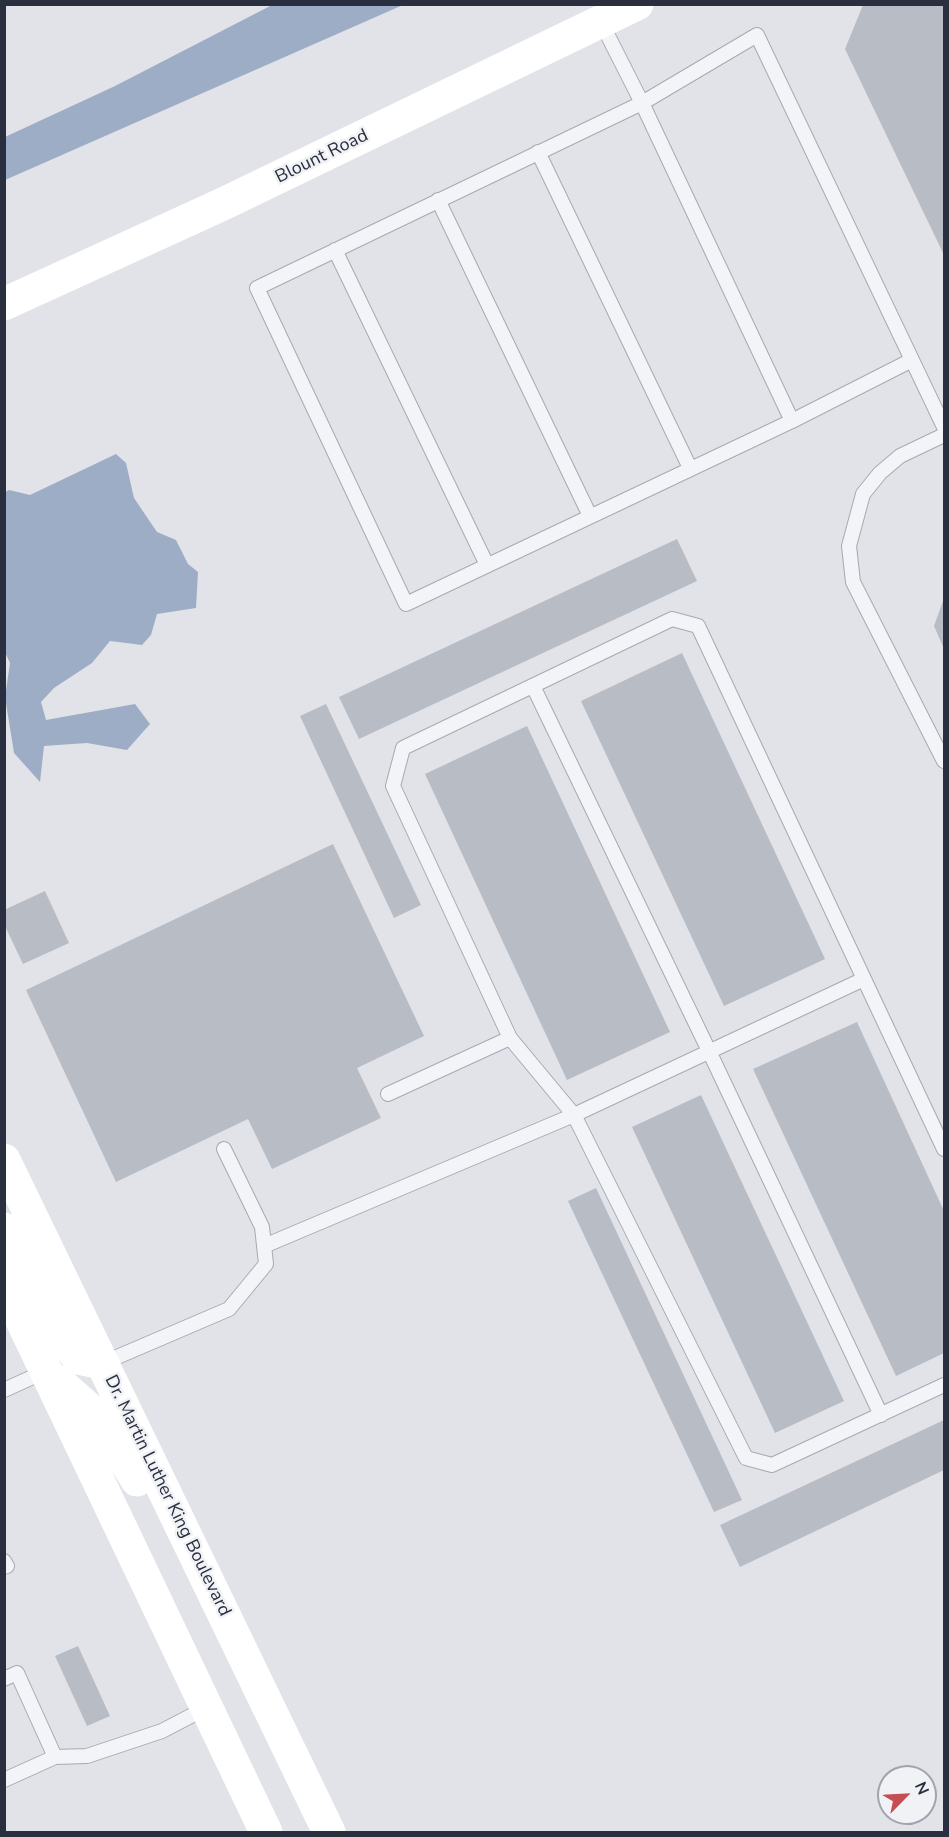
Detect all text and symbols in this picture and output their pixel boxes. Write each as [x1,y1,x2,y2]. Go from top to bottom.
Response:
street label: Blount Road [272,125,372,189]
street label: Dr. Martin Luther King Boulevard [99,1372,235,1620]
north arrow [877,1765,937,1825]
text: N [909,1779,934,1798]

